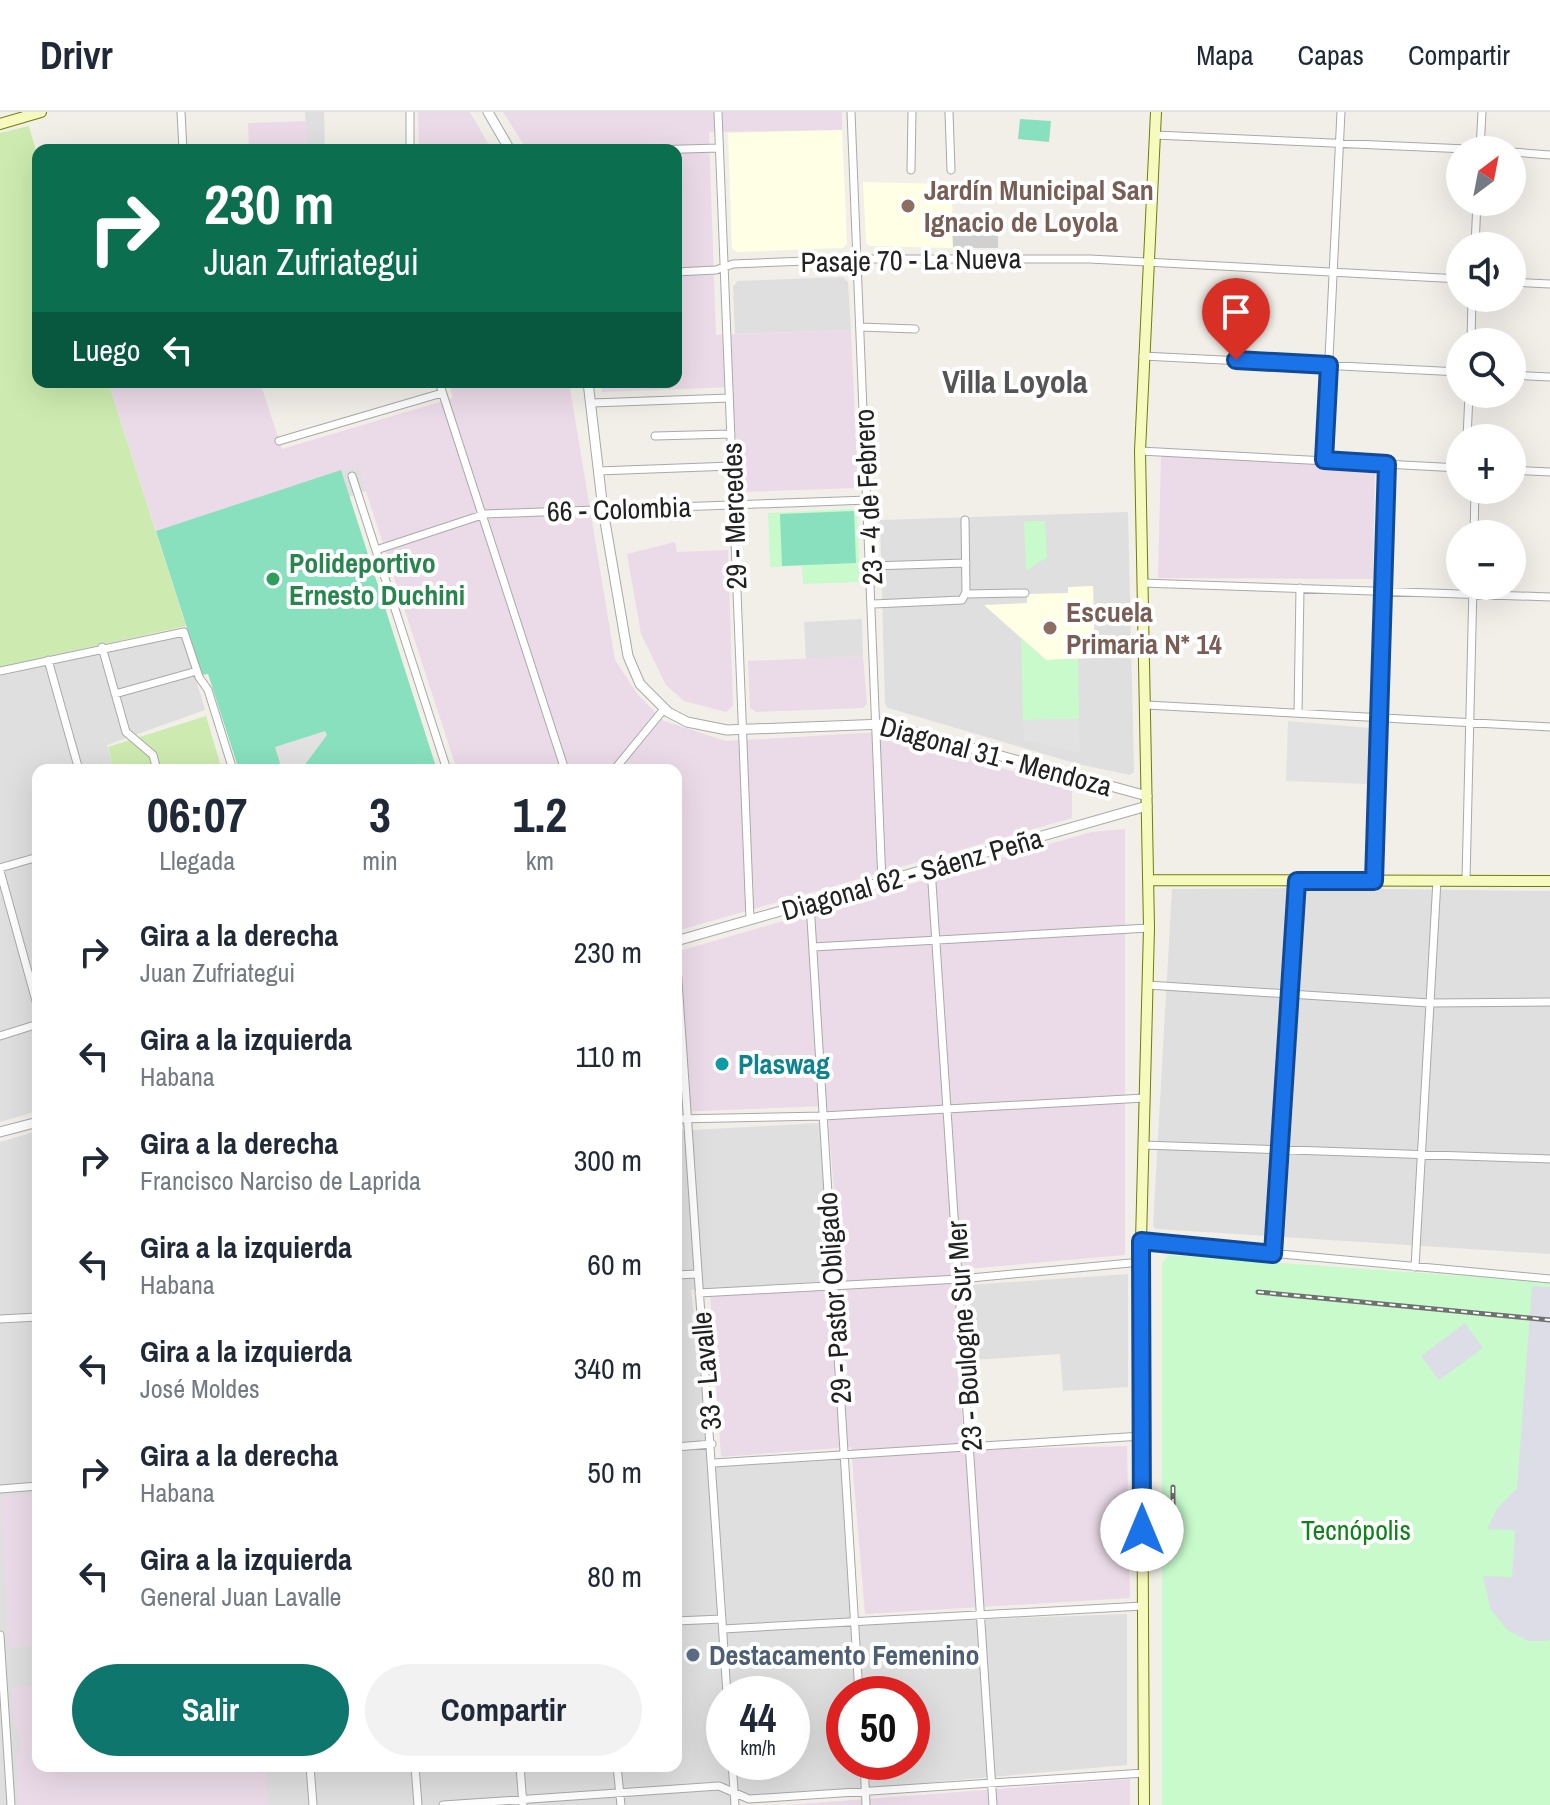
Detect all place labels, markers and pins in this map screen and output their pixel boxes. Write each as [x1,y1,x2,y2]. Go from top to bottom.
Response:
place label: Jardín Municipal San Ignacio de Loyola [924,171,1154,241]
marker: Jardín Municipal San Ignacio de Loyola [899,197,917,215]
pin [1202,278,1270,360]
place label: Polideportivo Ernesto Duchini [289,544,465,614]
marker: Polideportivo Ernesto Duchini [264,570,282,588]
place label: Escuela Primaria N* 14 [1066,593,1222,663]
marker: Escuela Primaria N* 14 [1041,619,1059,637]
place label: Plaswag [738,1045,830,1083]
marker: Plaswag [713,1055,731,1073]
place label: Destacamento Femenino [709,1636,980,1674]
marker: Destacamento Femenino [684,1646,702,1664]

